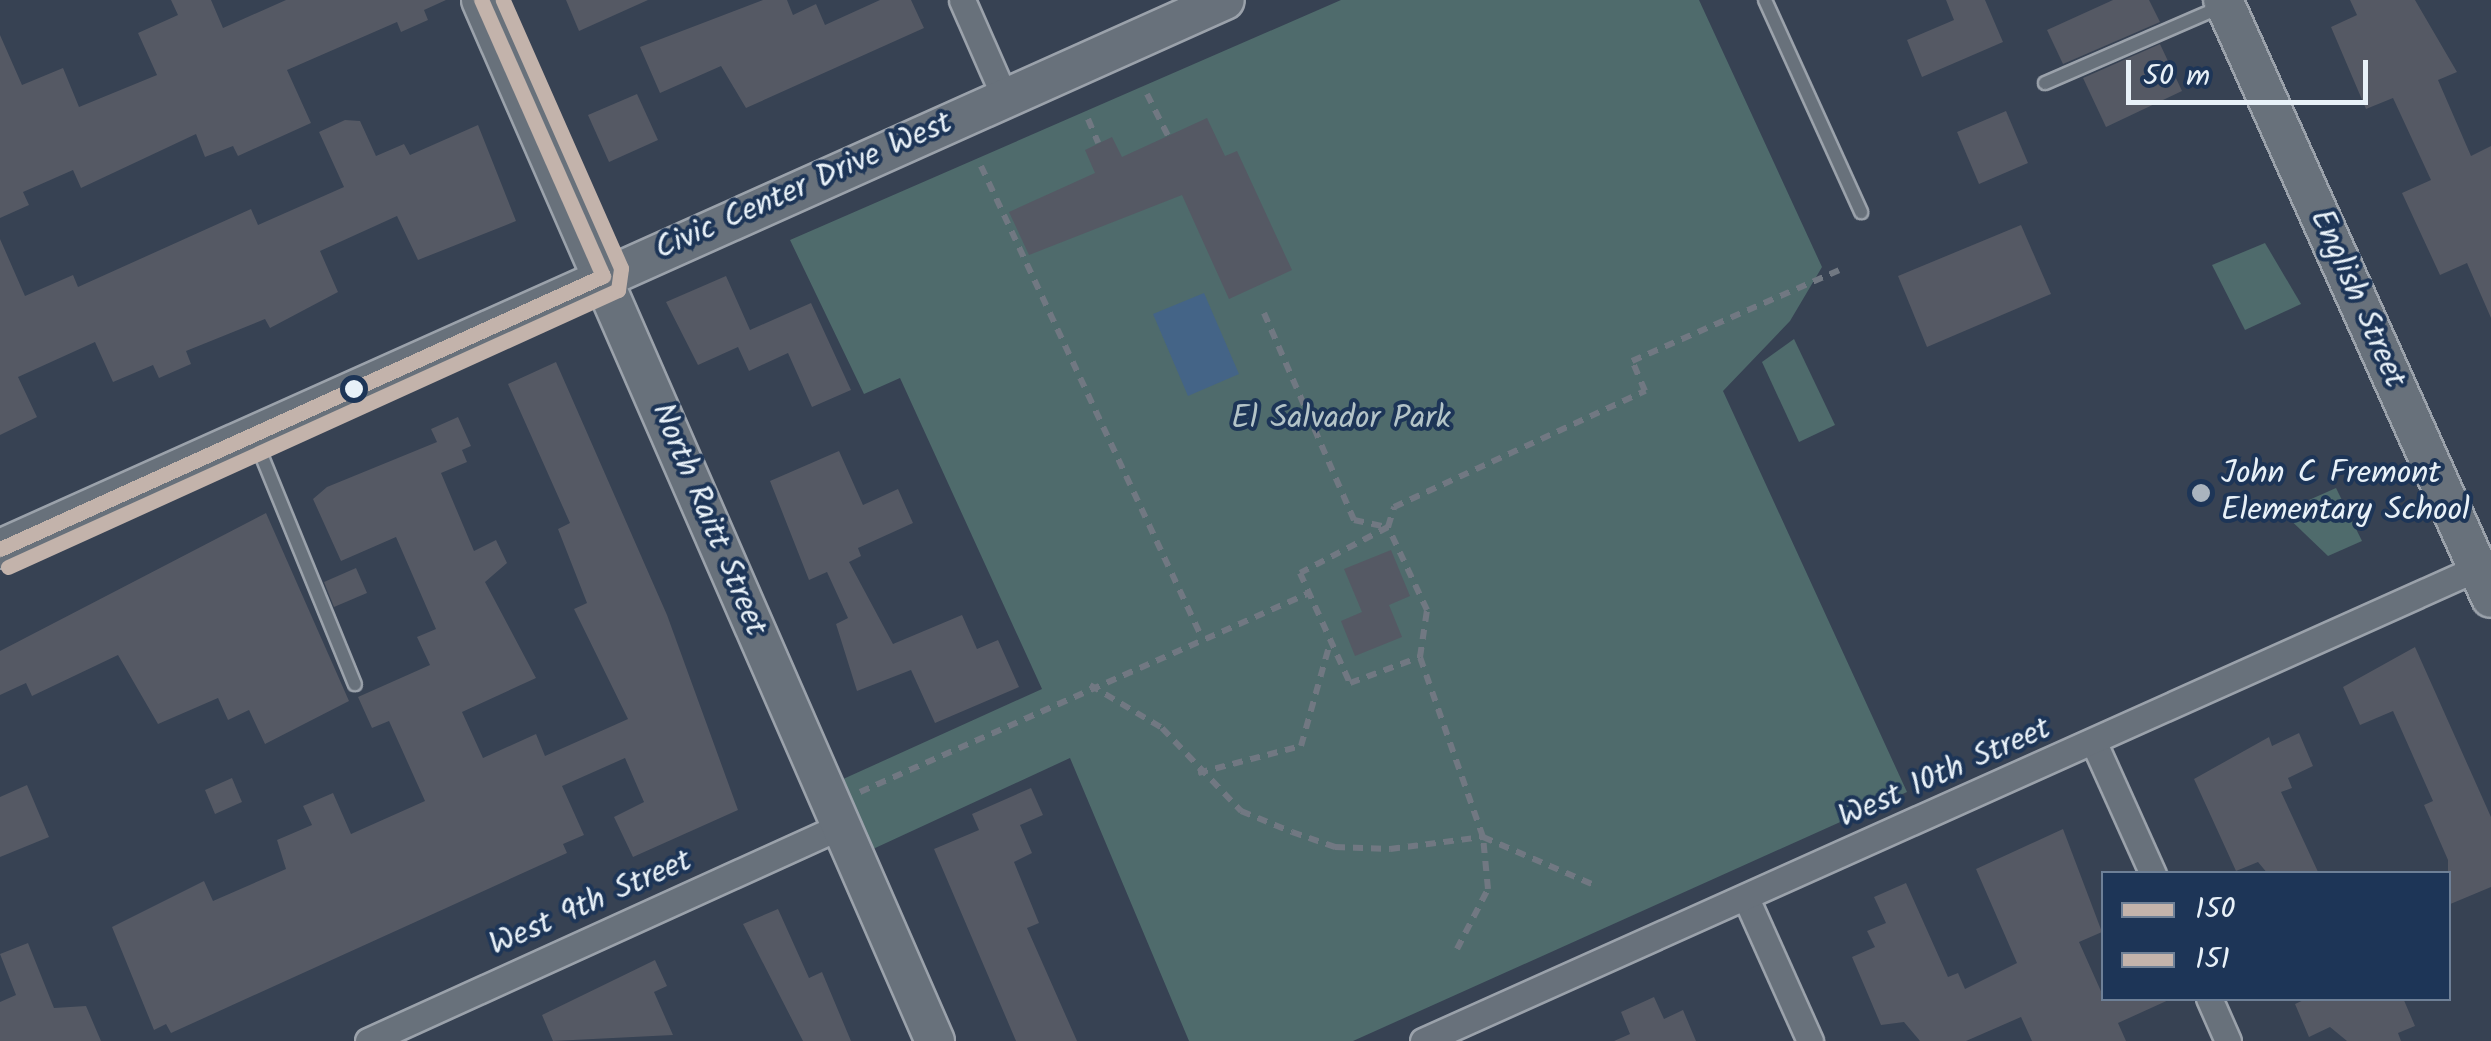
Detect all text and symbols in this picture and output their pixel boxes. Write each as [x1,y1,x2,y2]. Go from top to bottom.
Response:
scale bar [2131,40,2374,102]
text: 50 m [2143,53,2210,101]
street label: Civic Center Drive West [650,104,958,270]
street label: English Street [2301,204,2413,394]
unlabelled marker [344,379,364,399]
street label: North Raitt Street [642,398,774,642]
park label: El Salvador Park [1231,400,1451,438]
place label: John C Fremont Elementary School [2221,456,2470,531]
marker: John C Fremont Elementary School [2190,482,2212,504]
street label: West 10th Street [1833,710,2057,838]
street label: West 9th Street [484,842,698,966]
legend [2101,871,2451,1001]
text: 150 [2195,886,2236,934]
text: 151 [2195,936,2230,984]

